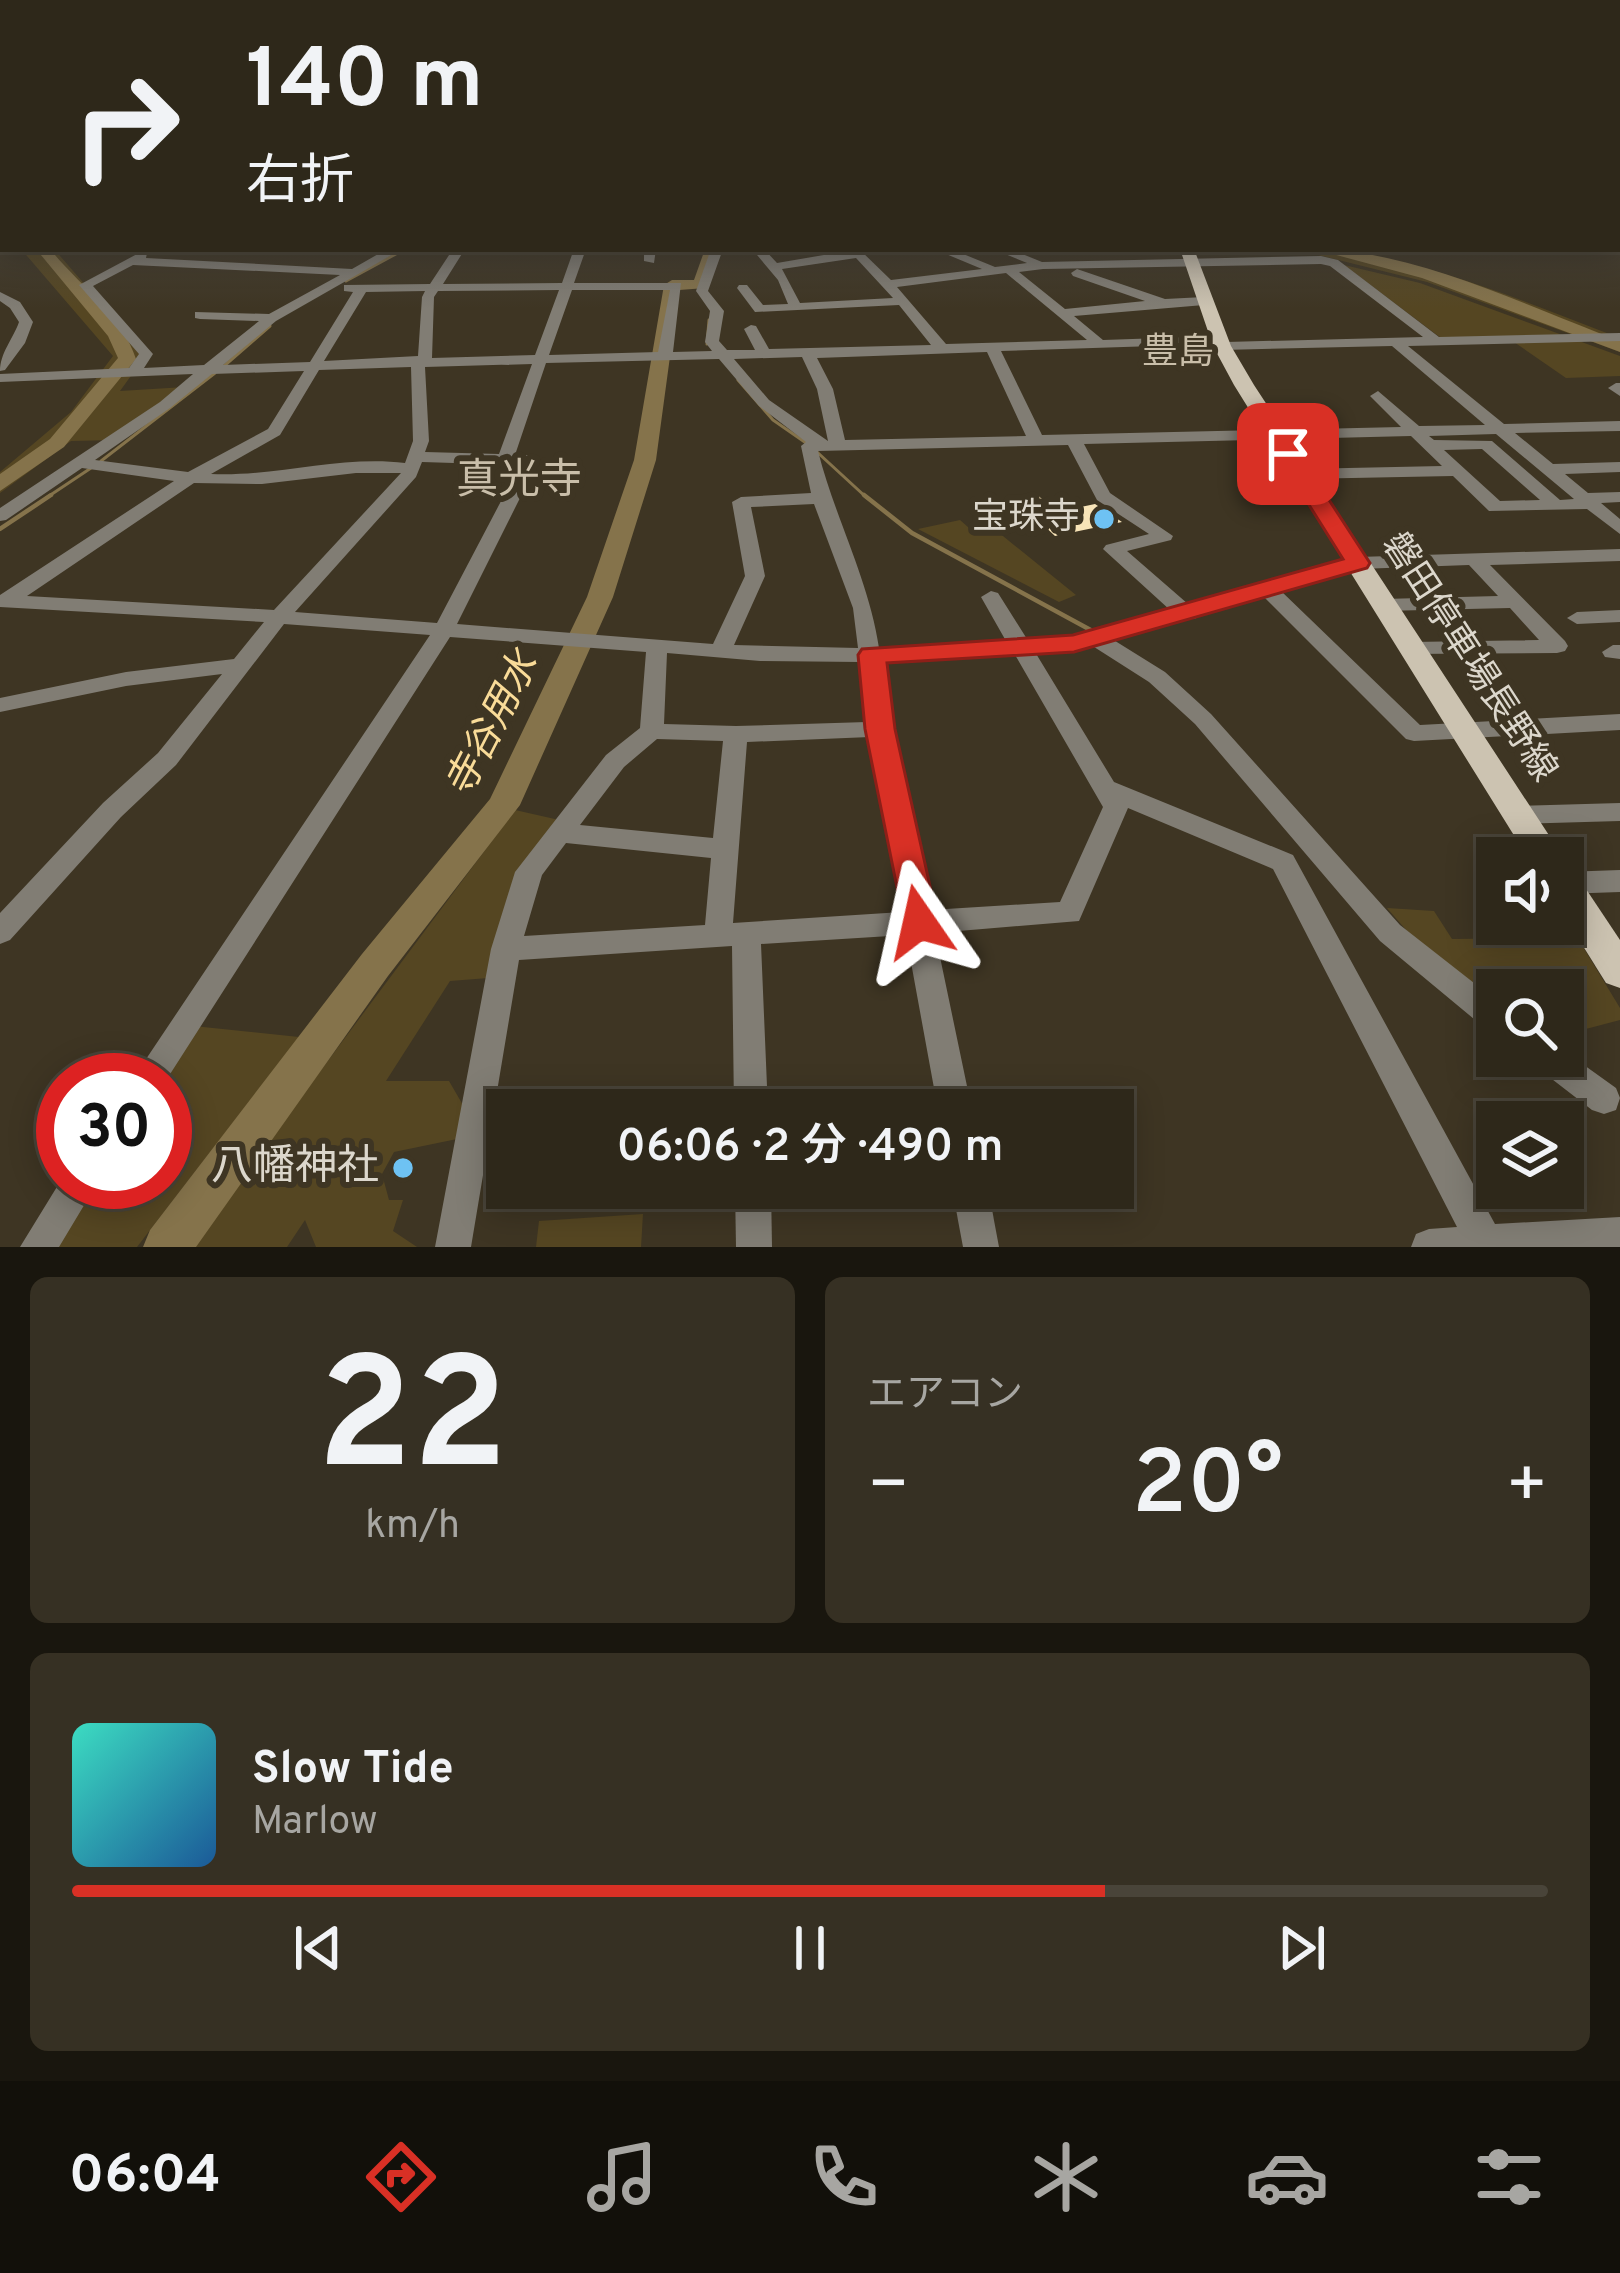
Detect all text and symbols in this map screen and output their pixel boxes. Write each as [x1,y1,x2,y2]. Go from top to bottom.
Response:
text: 140 m [246,31,483,137]
icon: right [48,48,204,204]
text: 右折 [246,150,354,219]
district label: 豊島 [1142,331,1214,377]
pin [1237,403,1339,505]
icon: arrive [1255,421,1321,487]
district label: 真光寺 [456,456,582,509]
place label: 宝珠寺 [972,496,1080,542]
marker: 宝珠寺 [1091,506,1117,532]
street label: 磐田停車場長野線 [1370,525,1566,791]
water label: 寺谷用水 [437,642,553,807]
map controls [1476,837,1584,1209]
button: sound [1476,837,1584,945]
position arrow [856,859,982,985]
button: search [1476,969,1584,1077]
speed limit sign: 30 [36,1053,192,1209]
button: layers [1476,1101,1584,1209]
text: 06:06 · 2 分 · 490 m [617,1120,1003,1177]
place label: 八幡神社 [211,1142,379,1195]
marker: 八幡神社 [390,1155,416,1181]
text: 22 [317,1326,508,1524]
text: エアコン [867,1372,1023,1421]
text: 20° [1132,1432,1283,1545]
text: − [867,1447,910,1530]
text: + [1505,1447,1548,1530]
text: km/h [365,1503,460,1552]
text: Slow Tide [252,1742,454,1799]
text: Marlow [252,1799,378,1848]
icon: previous [285,1915,351,1981]
icon: pause [777,1915,843,1981]
icon: next [1269,1915,1335,1981]
icon: directions [359,2135,443,2219]
icon: music [580,2135,664,2219]
icon: phone [802,2135,886,2219]
icon: climate [1024,2135,1108,2219]
icon: car [1245,2135,1329,2219]
icon: filters [1467,2135,1551,2219]
text: 06:04 [69,2143,221,2212]

